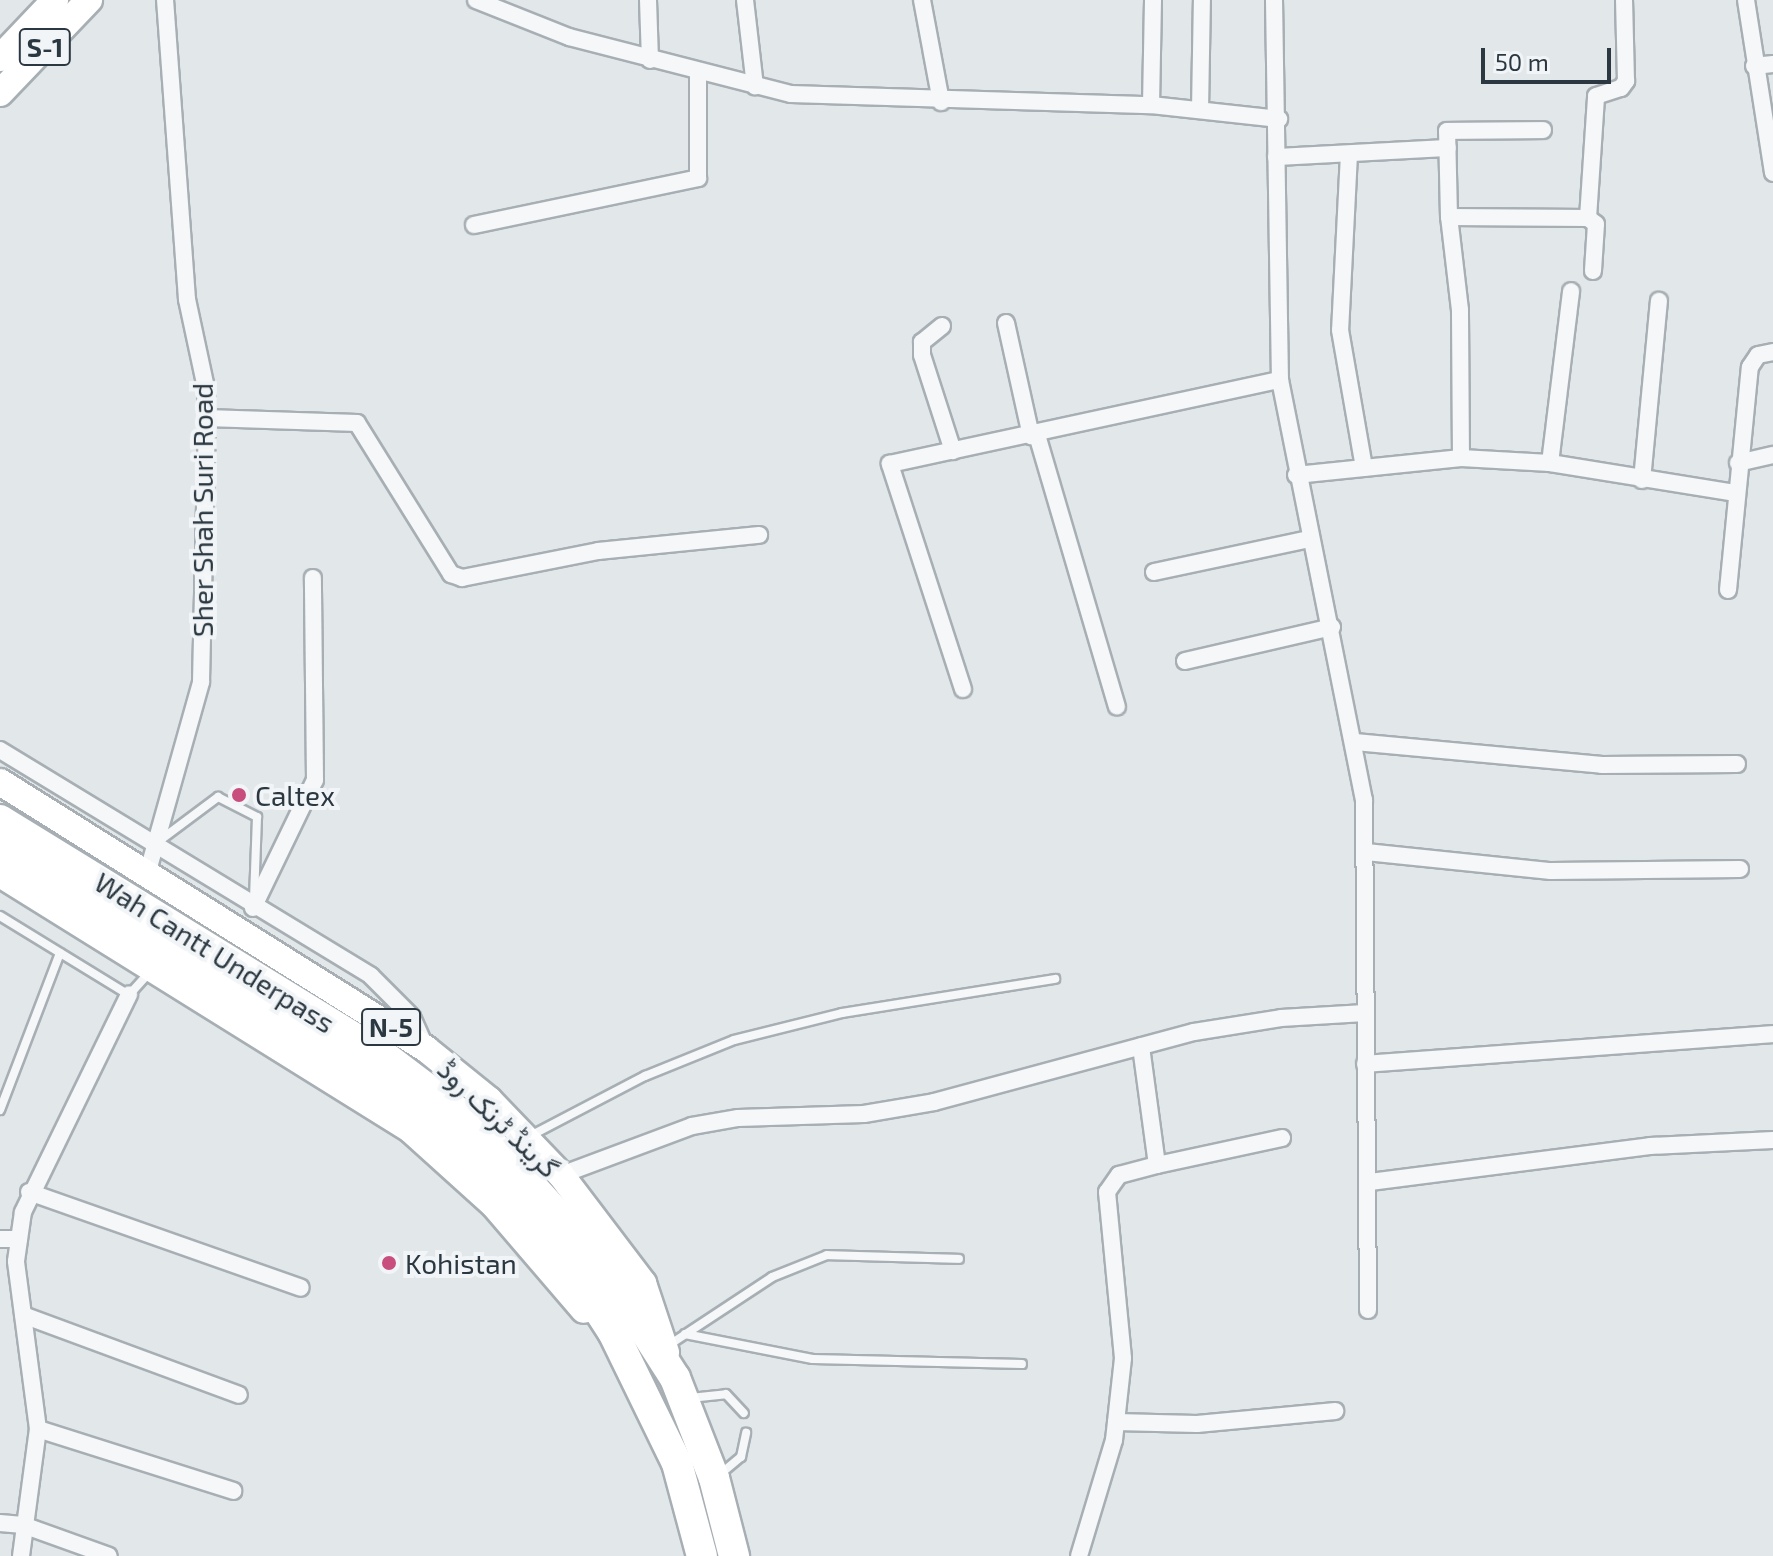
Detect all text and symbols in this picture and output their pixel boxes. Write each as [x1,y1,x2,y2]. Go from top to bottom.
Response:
road number: S-1 [17,25,73,69]
scale bar [1485,32,1615,82]
text: 50 m [1495,47,1549,76]
street label: Sher Shah Suri Road [185,383,219,637]
place label: Caltex [255,778,335,812]
marker: Caltex [230,786,248,804]
street label: Wah Cantt Underpass [89,864,341,1040]
road number: N-5 [361,1005,421,1049]
street label: گرینڈ ٹرنک روڈ [431,1052,567,1184]
place label: Kohistan [405,1246,517,1280]
marker: Kohistan [380,1254,398,1272]

